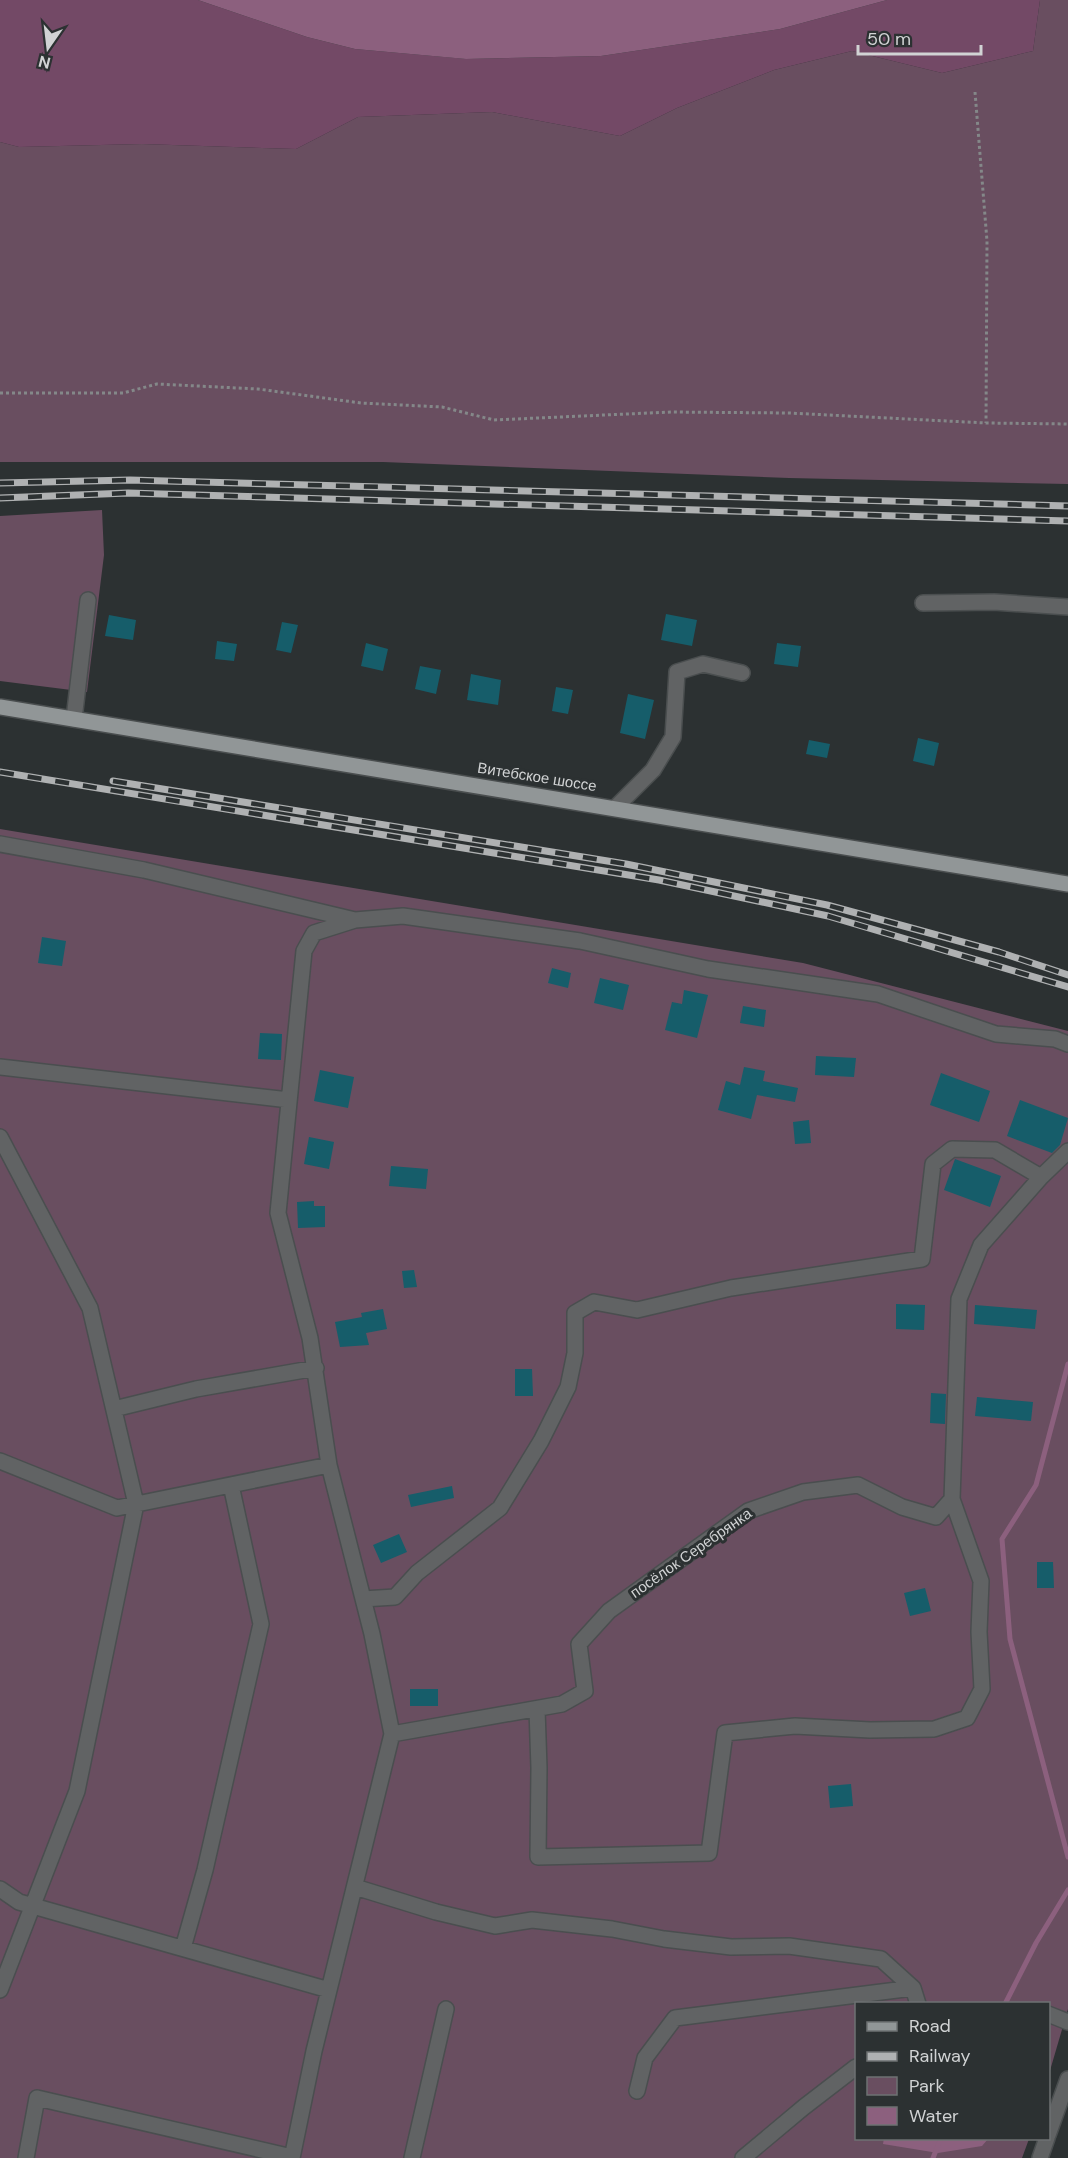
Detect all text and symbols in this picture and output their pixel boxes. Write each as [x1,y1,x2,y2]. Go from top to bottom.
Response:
north arrow [18,18,78,78]
scale bar [858,18,981,56]
text: 50 m [867,27,911,51]
text: N [36,50,53,74]
street label: Витебское шоссе [476,758,598,796]
street label: посёлок Серебрянка [626,1503,756,1603]
legend [855,2002,1050,2140]
text: Road [909,2014,951,2038]
text: Railway [909,2044,971,2068]
text: Park [909,2074,945,2098]
text: Water [909,2104,959,2128]

